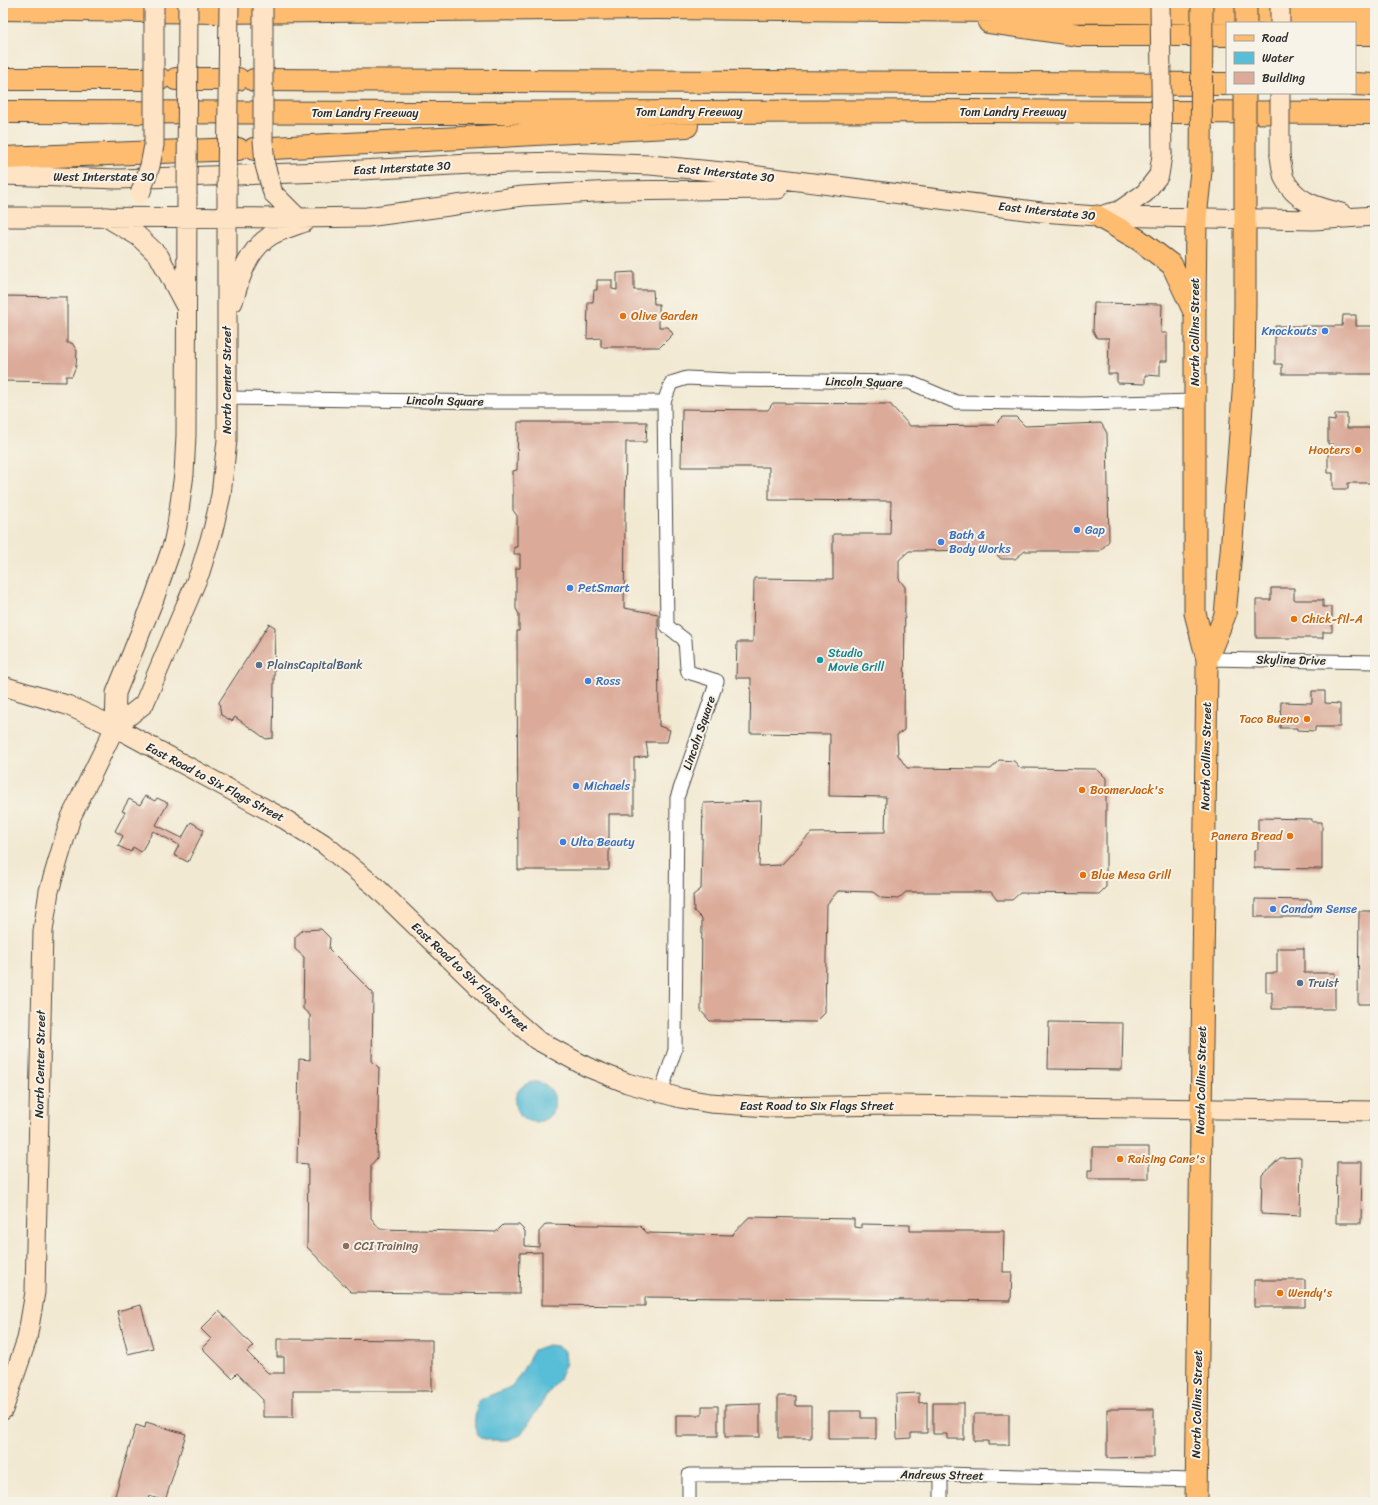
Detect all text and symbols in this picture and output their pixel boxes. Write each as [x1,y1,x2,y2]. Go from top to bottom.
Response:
legend [1226,22,1356,94]
text: Road [1262,27,1289,49]
text: Water [1262,47,1295,69]
text: Building [1262,67,1305,89]
street label: Tom Landry Freeway [636,101,743,123]
street label: Tom Landry Freeway [960,101,1067,123]
street label: Tom Landry Freeway [312,102,419,124]
street label: East Interstate 30 [353,154,452,182]
street label: East Interstate 30 [676,157,776,189]
street label: West Interstate 30 [53,166,155,188]
street label: East Interstate 30 [997,195,1097,227]
street label: North Collins Street [1184,278,1206,386]
place label: Olive Garden [631,305,698,327]
marker: Olive Garden [618,311,628,321]
place label: Knockouts [1261,320,1317,342]
street label: North Center Street [216,325,238,434]
marker: Knockouts [1320,326,1330,336]
street label: Lincoln Square [825,370,903,394]
street label: Lincoln Square [406,389,484,413]
place label: Hooters [1308,439,1350,461]
marker: Hooters [1353,445,1363,455]
place label: Gap [1085,519,1106,541]
place label: Bath & Body Works [949,524,1011,560]
marker: Gap [1072,525,1082,535]
marker: Bath & Body Works [936,537,946,547]
place label: PetSmart [578,577,630,599]
marker: PetSmart [565,583,575,593]
place label: Chick-fil-A [1302,608,1363,630]
marker: Chick-fil-A [1289,614,1299,624]
place label: Studio Movie Grill [828,642,885,678]
street label: Skyline Drive [1256,648,1326,672]
place label: PlainsCapitalBank [267,654,363,676]
marker: Studio Movie Grill [815,655,825,665]
marker: PlainsCapitalBank [254,660,264,670]
place label: Ross [596,670,621,692]
marker: Ross [583,676,593,686]
street label: Lincoln Square [676,693,722,773]
street label: North Collins Street [1194,702,1218,810]
place label: Taco Bueno [1239,708,1299,730]
marker: Taco Bueno [1302,714,1312,724]
street label: East Road to Six Flags Street [142,736,288,828]
place label: Michaels [584,775,631,797]
place label: BoomerJack's [1090,779,1164,801]
marker: Michaels [571,781,581,791]
marker: BoomerJack's [1077,785,1087,795]
place label: Panera Bread [1211,825,1284,847]
place label: Ulta Beauty [571,831,635,853]
marker: Panera Bread [1285,831,1295,841]
marker: Ulta Beauty [558,837,568,847]
place label: Blue Mesa Grill [1091,864,1172,886]
marker: Blue Mesa Grill [1078,870,1088,880]
place label: Condom Sense [1281,898,1357,920]
marker: Condom Sense [1268,904,1278,914]
street label: East Road to Six Flags Street [406,916,534,1038]
place label: Truist [1308,972,1340,994]
marker: Truist [1295,978,1305,988]
street label: North Center Street [28,1009,52,1118]
street label: North Collins Street [1189,1026,1213,1134]
street label: East Road to Six Flags Street [740,1095,894,1117]
place label: Raising Cane's [1128,1148,1206,1170]
marker: Raising Cane's [1115,1154,1125,1164]
place label: CCI Training [354,1235,418,1257]
marker: CCI Training [341,1241,351,1251]
place label: Wendy's [1288,1282,1333,1304]
marker: Wendy's [1275,1288,1285,1298]
street label: North Collins Street [1185,1350,1209,1458]
street label: Andrews Street [899,1463,984,1487]

